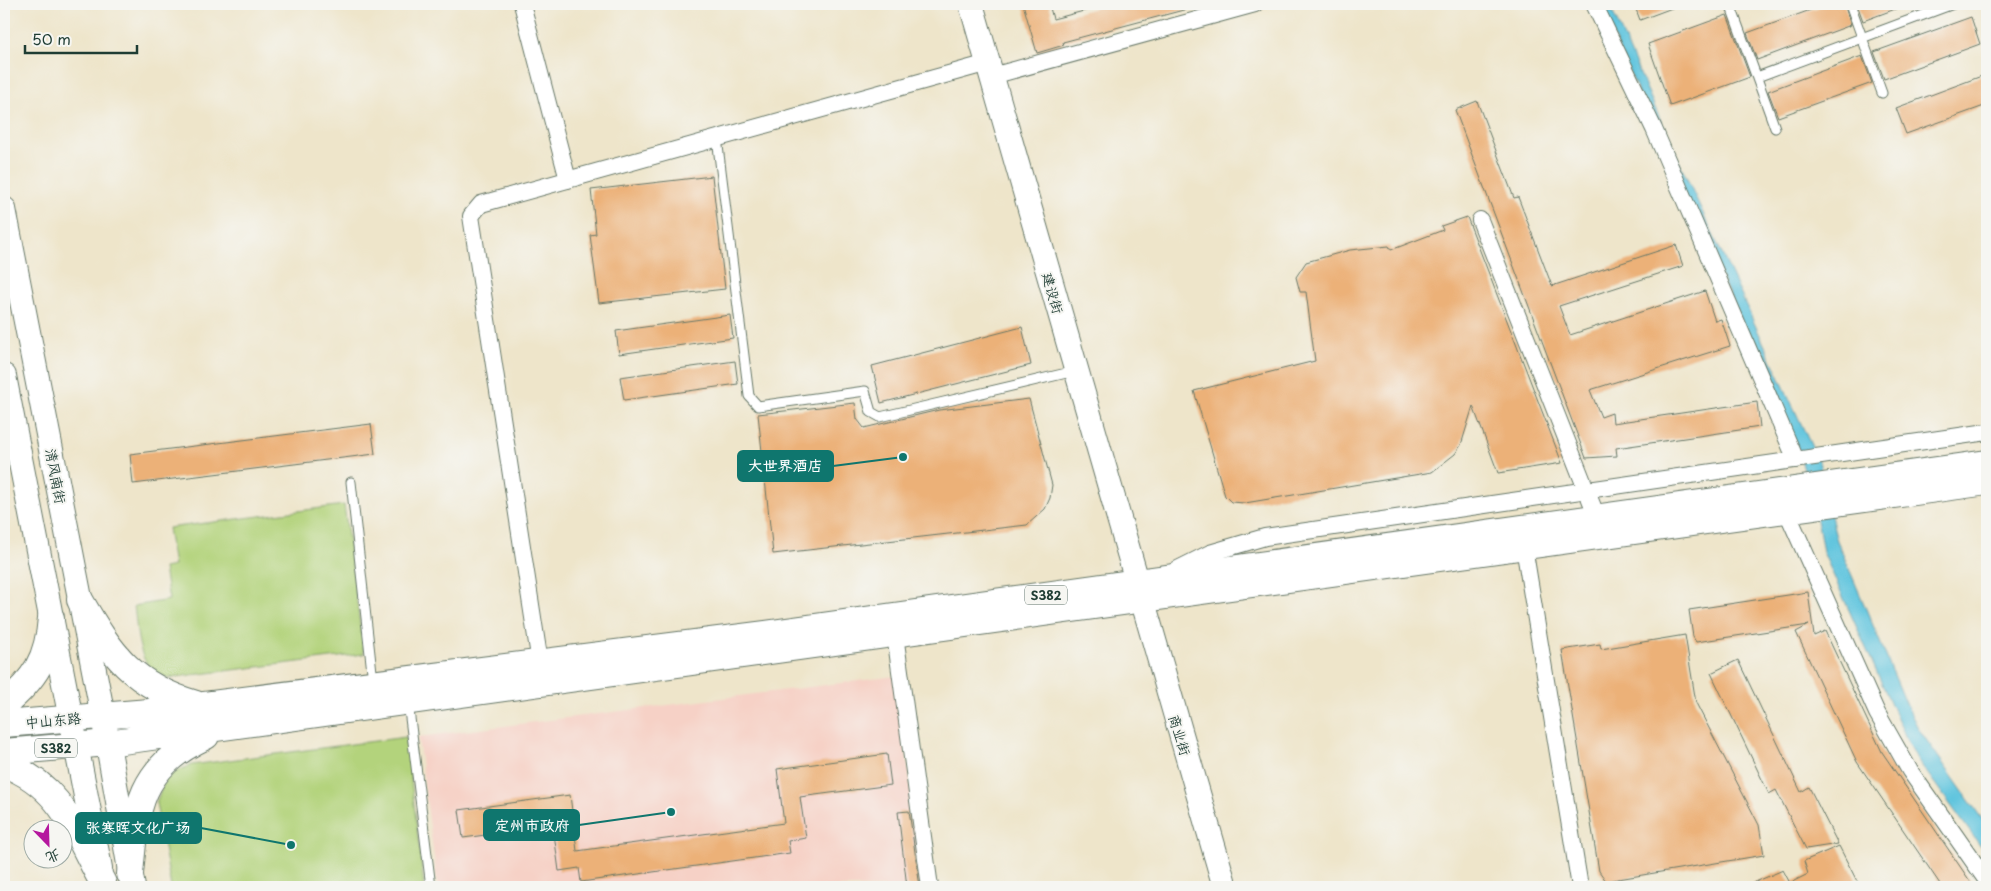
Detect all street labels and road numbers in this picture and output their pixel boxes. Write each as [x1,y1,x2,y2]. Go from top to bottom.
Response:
street label: 建设街 [1037,270,1069,316]
street label: 清风南街 [40,447,72,505]
road number: S382 [1025,586,1067,604]
street label: 中山东路 [24,707,82,733]
street label: 商业街 [1164,712,1196,758]
road number: S382 [35,738,77,758]

